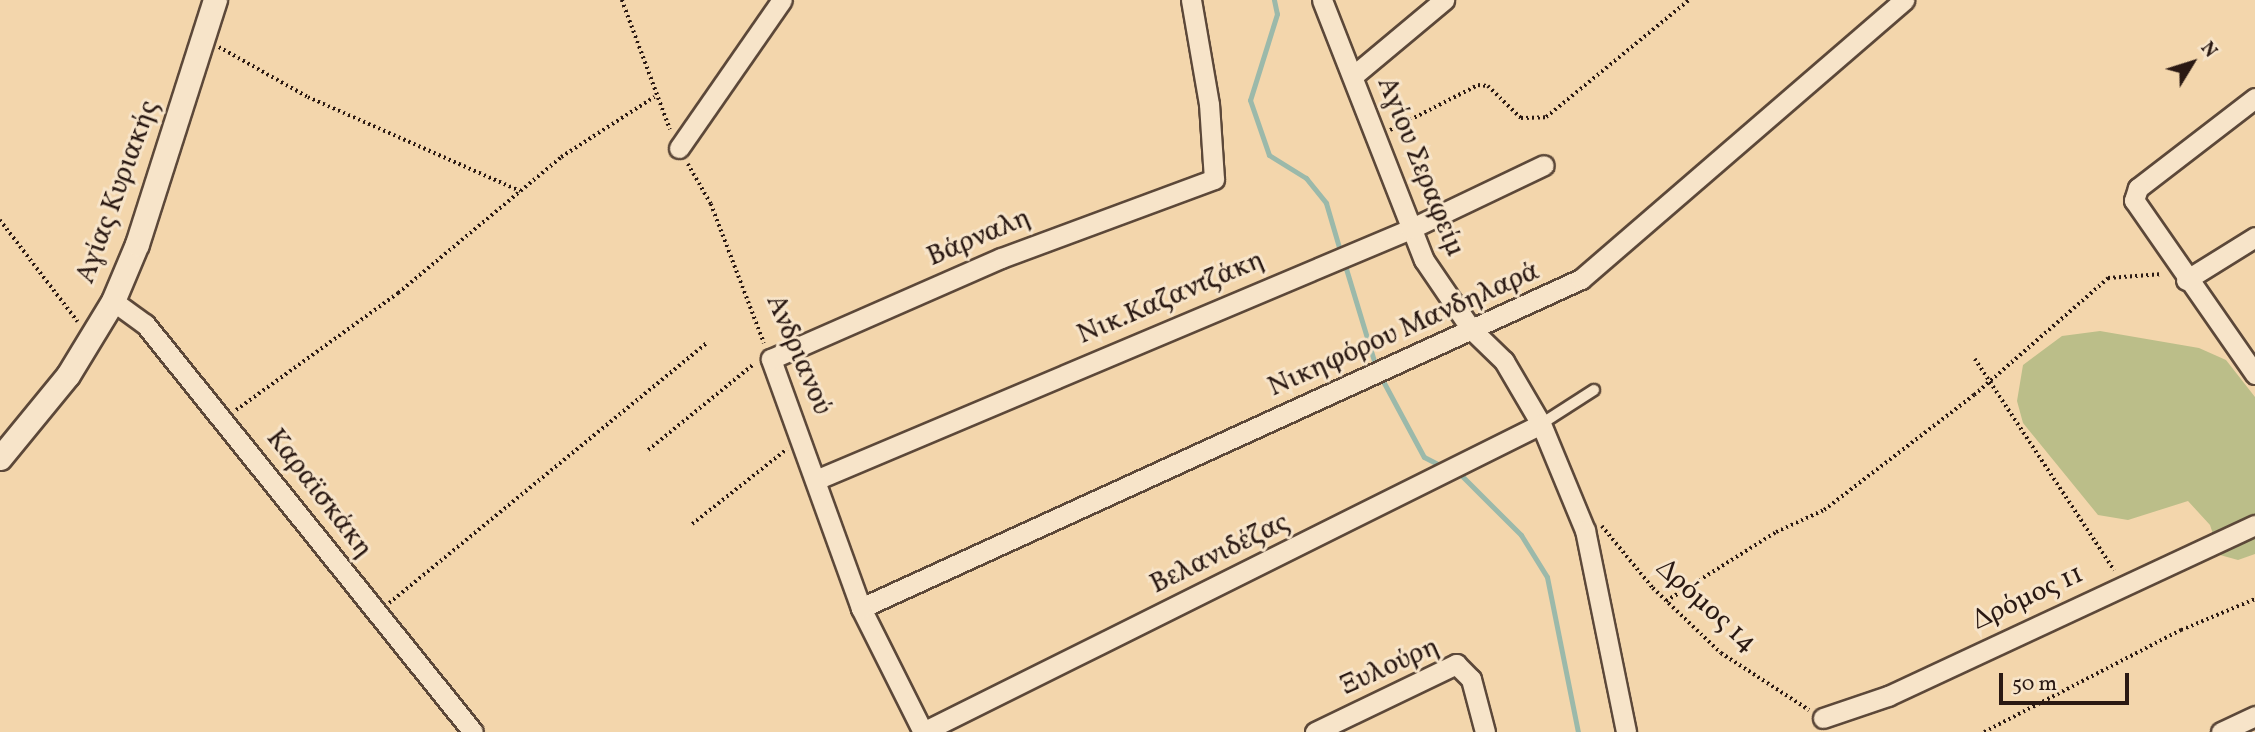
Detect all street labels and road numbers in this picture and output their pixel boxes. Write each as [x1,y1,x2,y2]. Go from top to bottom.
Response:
street label: Αγίου Σεραφείμ [1369,72,1471,262]
street label: Αγίας Κυριακής [69,96,167,288]
street label: Βάρναλη [922,201,1036,275]
street label: Νικ.Καζαντζάκη [1072,244,1270,352]
street label: Νικηφόρου Μανδηλαρά [1263,255,1545,405]
street label: Ανδριανού [758,290,838,420]
street label: Καραϊσκάκη [258,423,380,565]
street label: Βελανιδέζας [1145,506,1295,602]
street label: Δρόμος 14 [1648,552,1764,660]
street label: Δρόμος 11 [1967,558,2089,638]
street label: Ξυλούρη [1335,630,1445,704]

